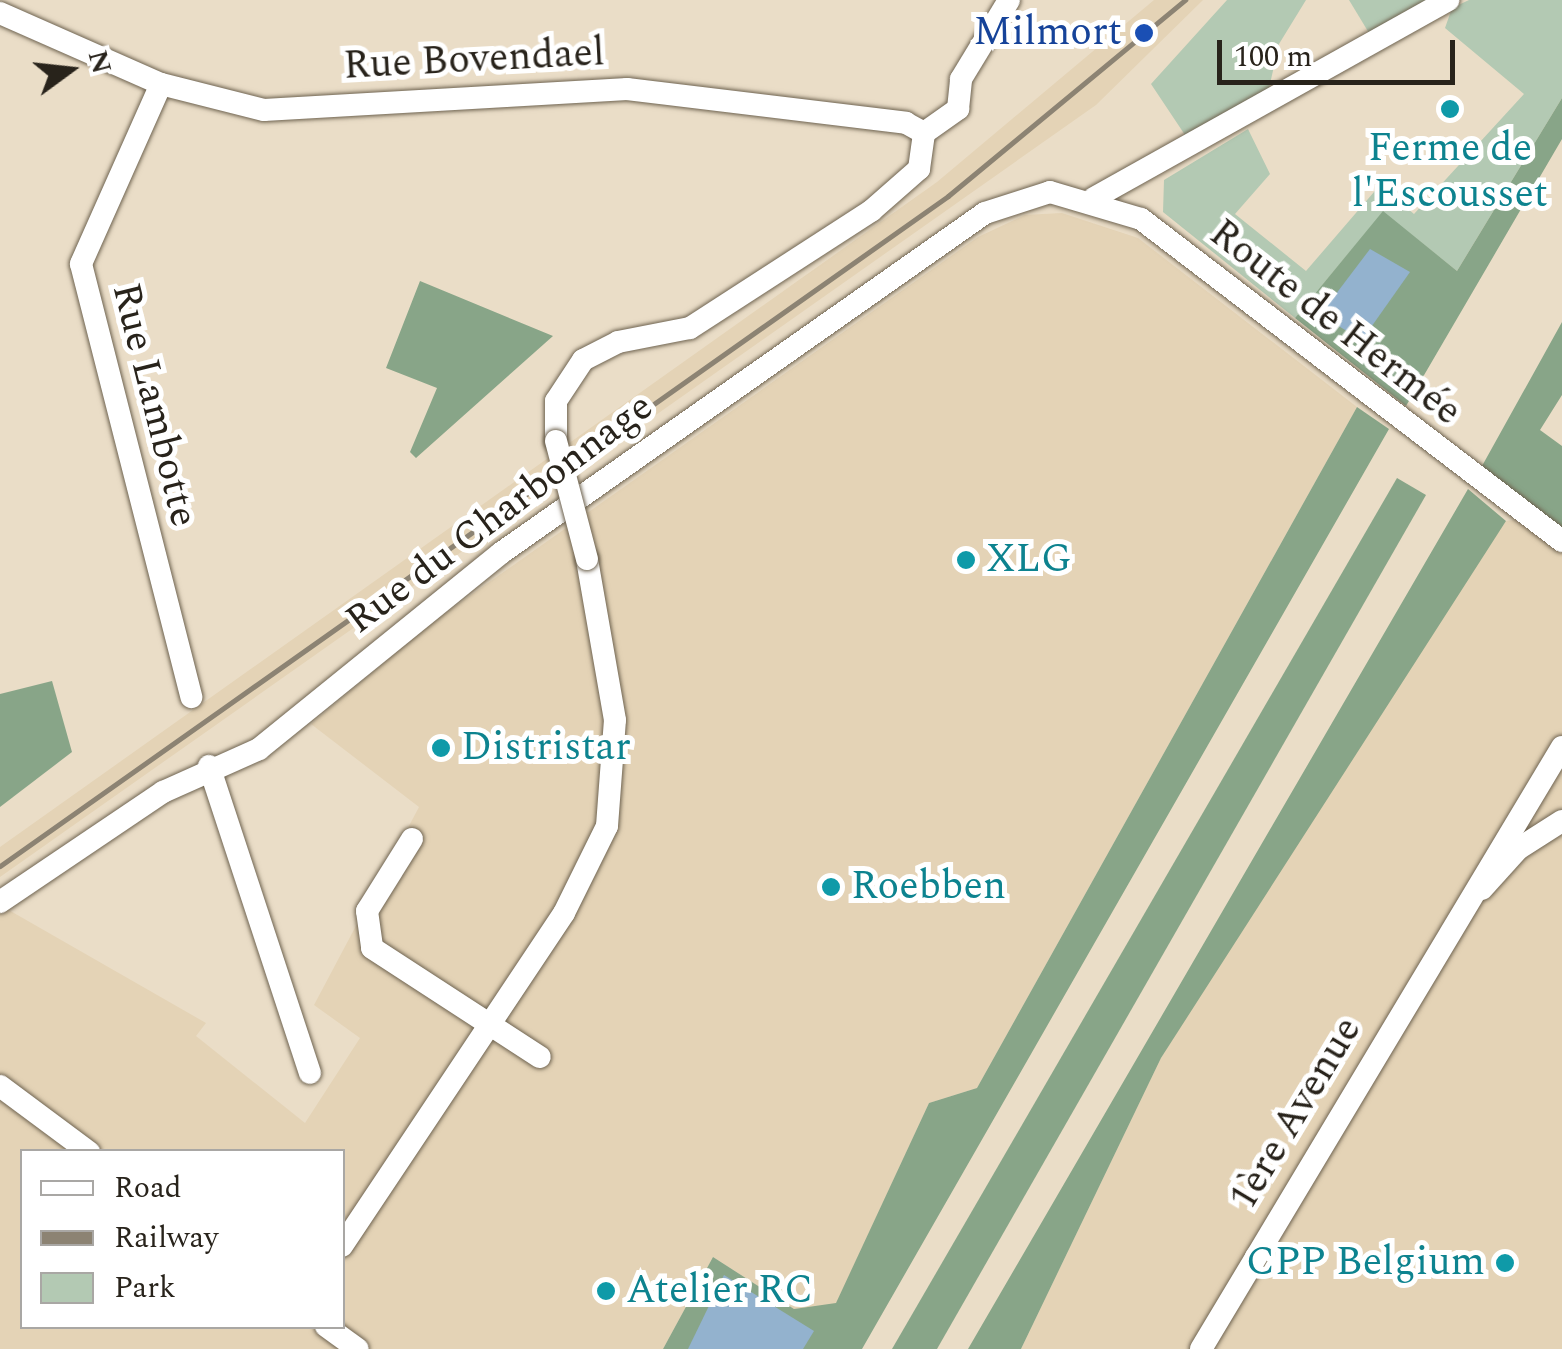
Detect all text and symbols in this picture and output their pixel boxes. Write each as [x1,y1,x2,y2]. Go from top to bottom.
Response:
place label: Milmort [973,9,1122,57]
north arrow [20,20,120,120]
marker: Milmort [1131,20,1157,46]
scale bar [1222,20,1460,82]
street label: Rue Bovendael [342,29,606,91]
text: 100 m [1234,34,1312,80]
text: N [76,45,123,79]
marker: Ferme de l'Escousset [1439,98,1461,120]
place label: Ferme de l'Escousset [1352,125,1548,219]
street label: Route de Hermée [1199,210,1471,436]
street label: Rue Lambotte [101,278,207,532]
street label: Rue du Charbonnage [337,383,663,645]
place label: XLG [986,536,1072,584]
marker: XLG [955,549,977,571]
place label: Distristar [461,724,631,772]
marker: Distristar [430,737,452,759]
place label: Roebben [851,863,1006,911]
marker: Roebben [820,876,842,898]
street label: 1ère Avenue [1220,1009,1372,1219]
legend [20,1149,345,1329]
text: Road [114,1165,182,1211]
text: Railway [114,1215,219,1261]
place label: CPP Belgium [1246,1239,1485,1287]
marker: CPP Belgium [1494,1252,1516,1274]
text: Park [114,1265,176,1311]
place label: Atelier RC [626,1267,813,1315]
marker: Atelier RC [595,1280,617,1302]

